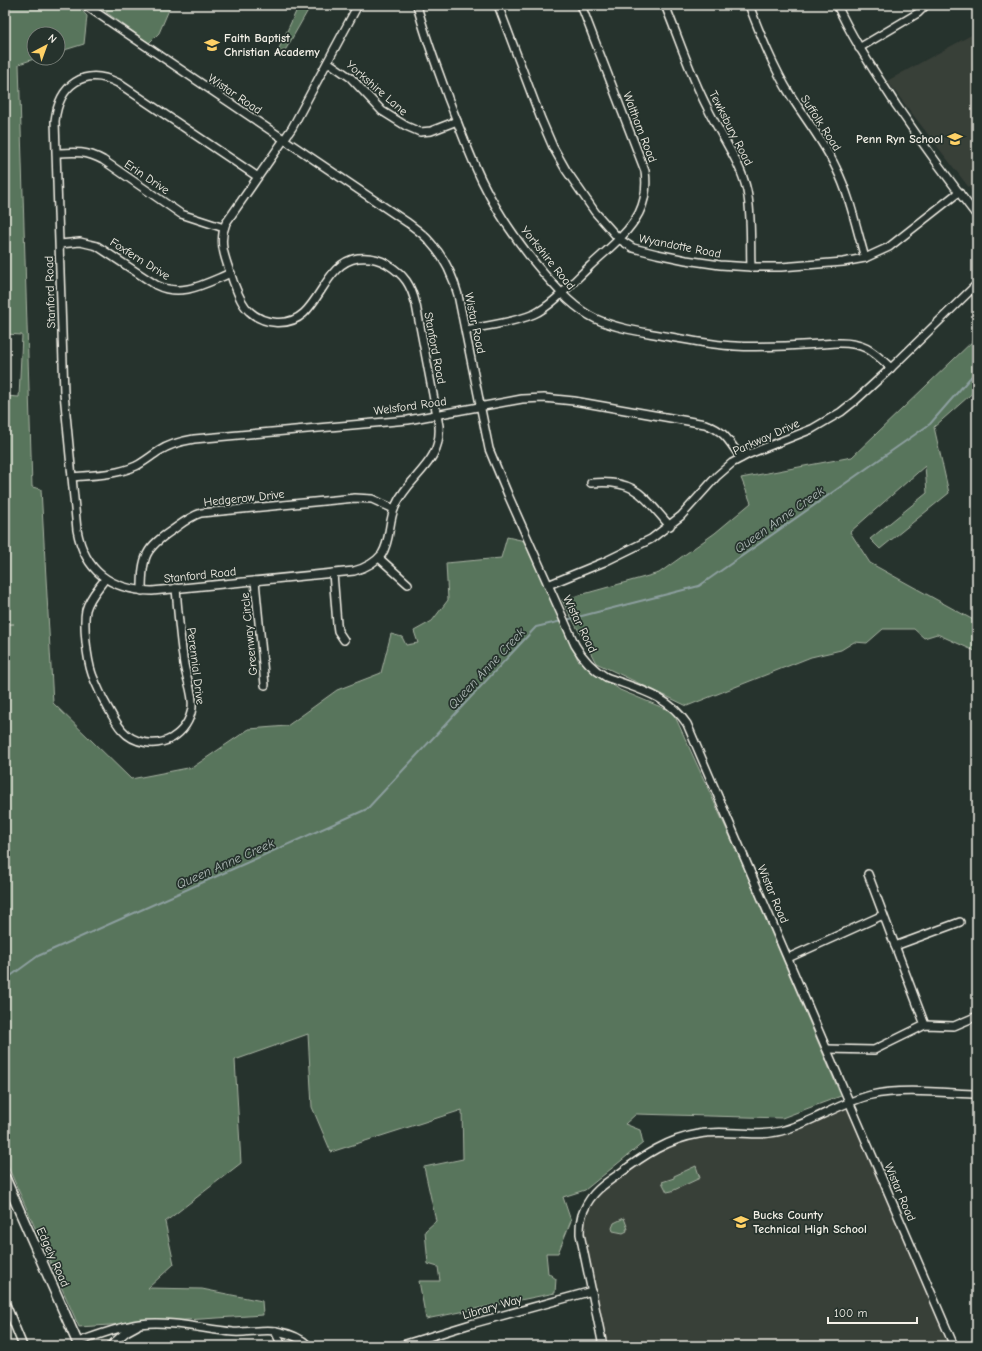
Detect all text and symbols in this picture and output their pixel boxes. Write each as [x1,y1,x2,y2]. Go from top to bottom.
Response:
north arrow [26,26,66,66]
place label: Faith Baptist Christian Academy [224,31,320,59]
text: N [45,32,59,46]
school or university icon: Faith Baptist Christian Academy [203,36,221,54]
street label: Yorkshire Lane [343,58,411,118]
street label: Wistar Road [205,71,265,117]
street label: Tewksbury Road [706,88,756,168]
street label: Waltham Road [620,90,660,164]
street label: Suffolk Road [798,92,844,154]
school or university icon: Penn Ryn School [946,130,964,148]
place label: Penn Ryn School [856,132,943,146]
street label: Erin Drive [122,157,172,197]
street label: Yorkshire Road [518,223,578,293]
street label: Wyandotte Road [638,231,722,261]
street label: Foxfern Drive [107,235,173,283]
street label: Stanford Road [42,255,58,329]
street label: Wistar Road [462,291,488,355]
street label: Stanford Road [421,311,449,385]
street label: Welsford Road [373,394,447,418]
street label: Parkway Drive [731,416,801,458]
water label: Queen Anne Creek [732,483,827,556]
street label: Hedgerow Drive [203,487,285,509]
street label: Stanford Road [163,564,237,586]
street label: Greenway Circle [238,592,260,676]
street label: Wistar Road [560,593,600,655]
water label: Queen Anne Creek [445,624,528,712]
street label: Perennial Drive [184,627,208,705]
water label: Queen Anne Creek [174,835,277,892]
street label: Wistar Road [754,863,792,925]
street label: Wistar Road [881,1161,919,1223]
place label: Bucks County Technical High School [753,1208,867,1236]
school or university icon: Bucks County Technical High School [732,1213,750,1231]
street label: Edgely Road [34,1225,72,1289]
street label: Library Way [461,1292,524,1322]
scale bar [828,1299,917,1325]
text: 100 m [834,1306,867,1320]

